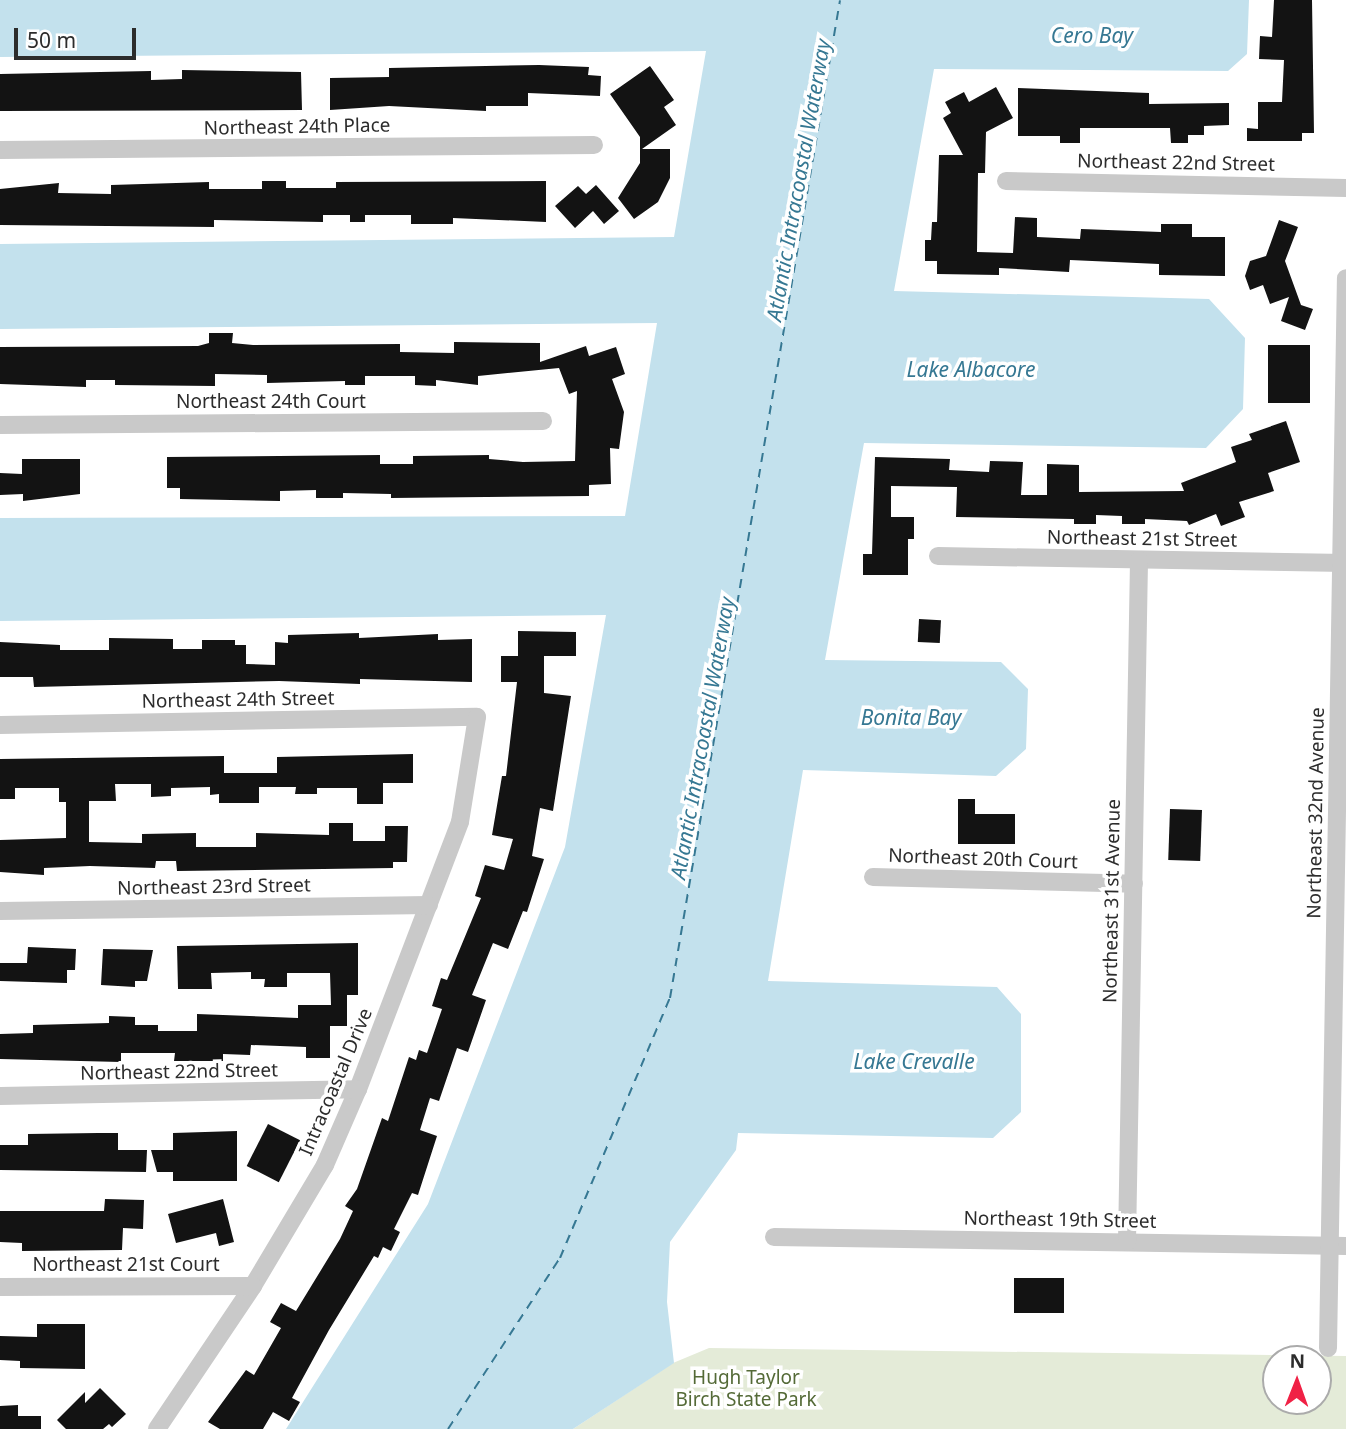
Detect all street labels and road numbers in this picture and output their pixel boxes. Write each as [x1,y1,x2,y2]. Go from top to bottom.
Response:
street label: Northeast 24th Place [203,114,391,140]
street label: Northeast 22nd Street [1077,150,1275,176]
street label: Northeast 24th Court [176,391,366,413]
street label: Northeast 21st Street [1047,526,1237,552]
street label: Northeast 24th Street [141,687,335,713]
street label: Northeast 32nd Avenue [1303,707,1329,919]
street label: Northeast 31st Avenue [1099,799,1125,1003]
street label: Northeast 20th Court [888,844,1078,874]
street label: Northeast 23rd Street [117,874,311,900]
street label: Intracoastal Drive [295,1005,377,1159]
street label: Northeast 22nd Street [80,1059,278,1085]
street label: Northeast 19th Street [963,1207,1157,1233]
street label: Northeast 21st Court [32,1254,220,1276]

